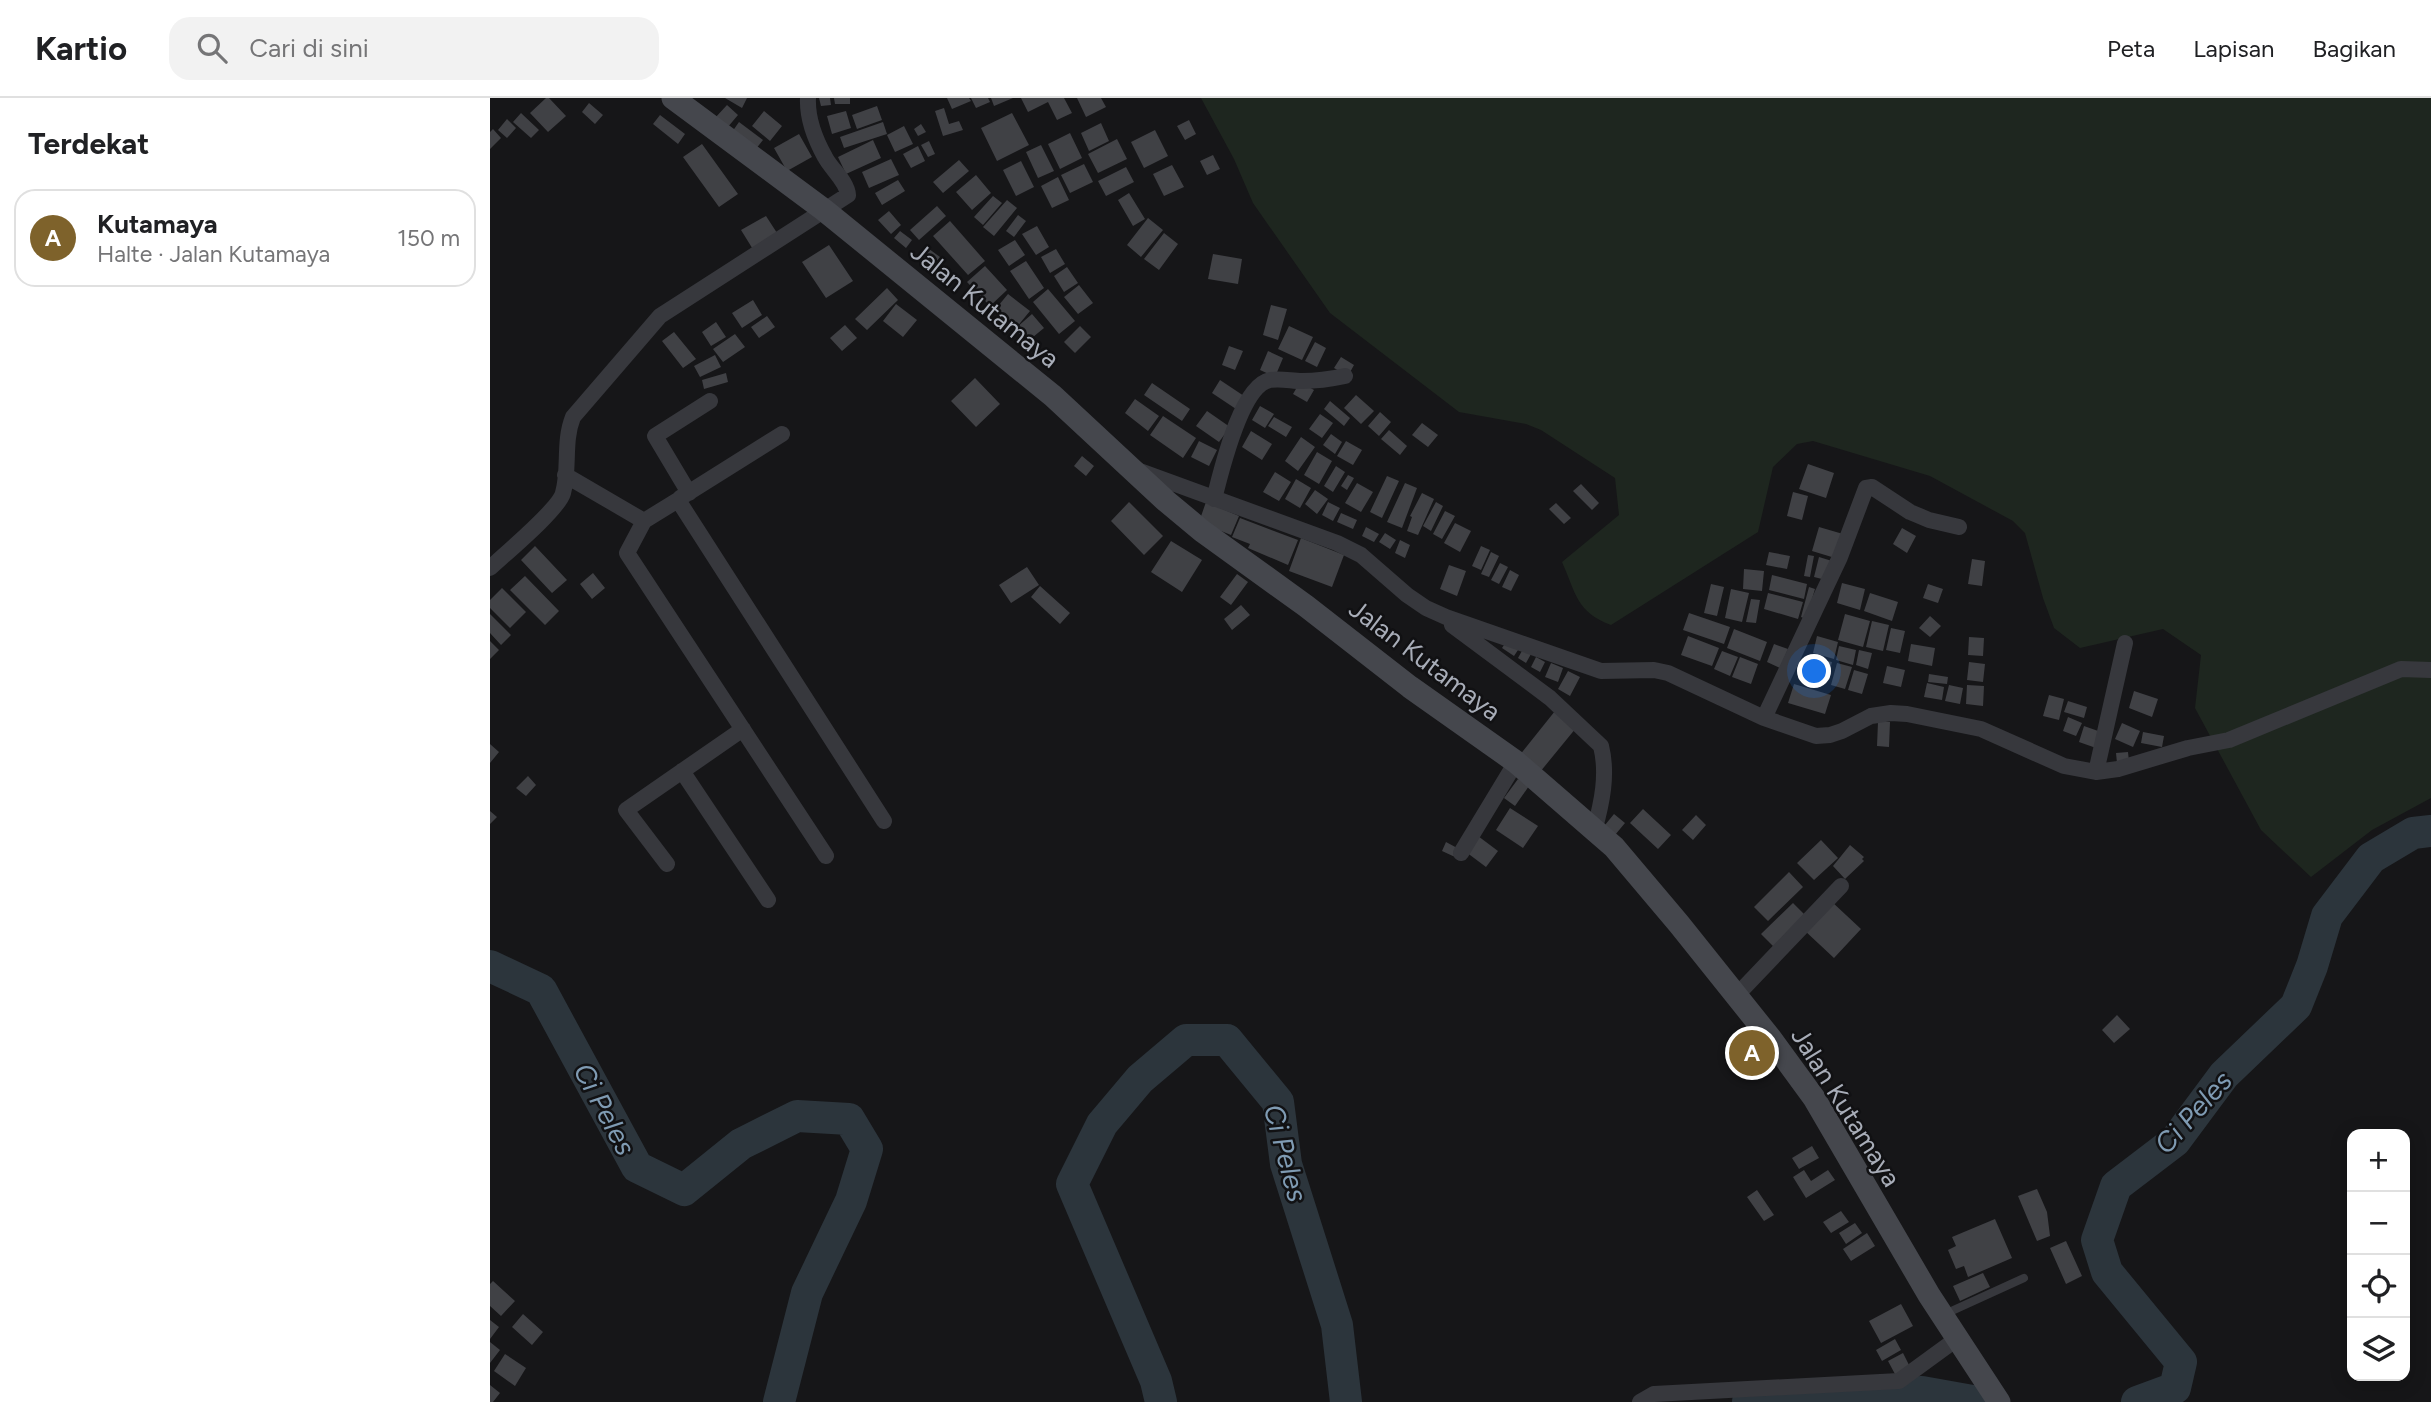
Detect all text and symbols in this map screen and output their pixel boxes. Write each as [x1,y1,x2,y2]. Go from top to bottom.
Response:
search box [169,17,659,80]
text: Kartio [35,29,127,68]
icon: search [193,29,231,67]
text: Cari di sini [249,32,369,64]
text: Peta [2107,34,2155,63]
text: Lapisan [2193,34,2274,63]
text: Bagikan [2312,34,2396,63]
text: Terdekat [28,125,149,162]
text: Kutamaya [97,208,218,240]
text: A [45,224,61,252]
text: 150 m [397,224,460,252]
street label: Jalan Kutamaya [904,235,1066,375]
text: Halte · Jalan Kutamaya [97,240,330,268]
street label: Jalan Kutamaya [1343,593,1507,727]
your location [1797,654,1831,688]
street label: Jalan Kutamaya [1784,1021,1908,1193]
pin: A [1729,1027,1775,1079]
water label: Ci Peles [567,1057,643,1161]
water label: Ci Peles [2147,1064,2239,1160]
water label: Ci Peles [1257,1100,1315,1206]
map controls [2347,1129,2410,1381]
button: + [2347,1129,2410,1192]
button: − [2347,1192,2410,1255]
button: locate [2347,1255,2410,1318]
button: layers [2347,1318,2410,1381]

